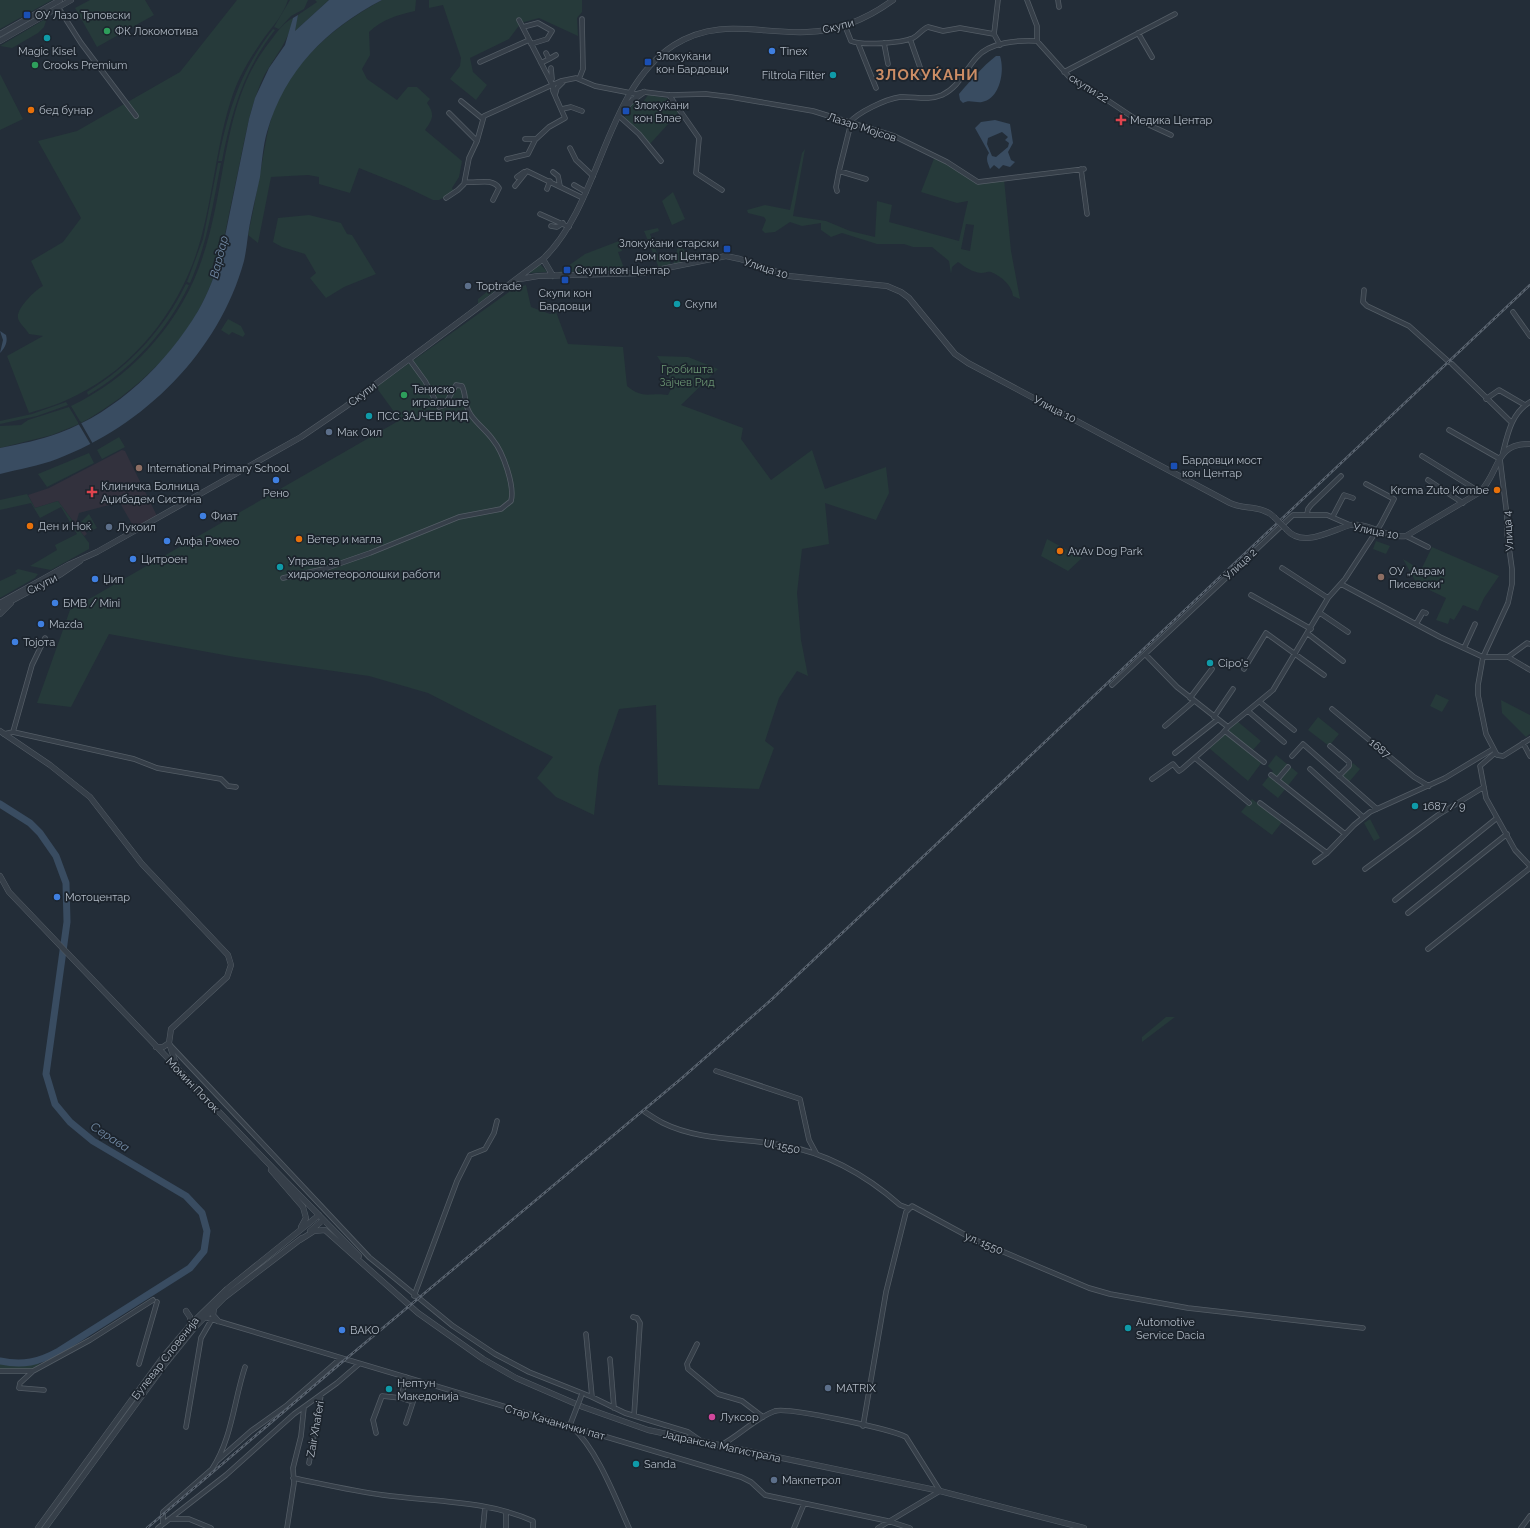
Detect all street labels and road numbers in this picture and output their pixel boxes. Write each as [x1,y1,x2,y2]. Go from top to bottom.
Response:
street label: Скупи [821,16,855,37]
street label: скупи 22 [1066,71,1111,106]
street label: Лазар Мојсов [826,110,898,145]
street label: Улица 10 [742,255,790,282]
street label: Скупи [346,380,379,409]
street label: Улица 10 [1031,393,1079,426]
street label: Улица 4 [1501,510,1516,552]
street label: Улица 10 [1352,521,1400,542]
street label: Улица 2 [1221,546,1260,583]
street label: Скупи [25,571,59,598]
street label: 1687 [1366,736,1393,761]
street label: Момин Поток [163,1055,222,1116]
street label: Ul 1550 [762,1137,802,1156]
street label: ул. 1550 [963,1230,1005,1257]
street label: Булевар Словенија [129,1314,202,1402]
street label: Zair Xhaferi [304,1400,327,1458]
street label: Стар Качанички пат [503,1402,607,1443]
street label: Јадранска Магистрала [662,1428,782,1465]

